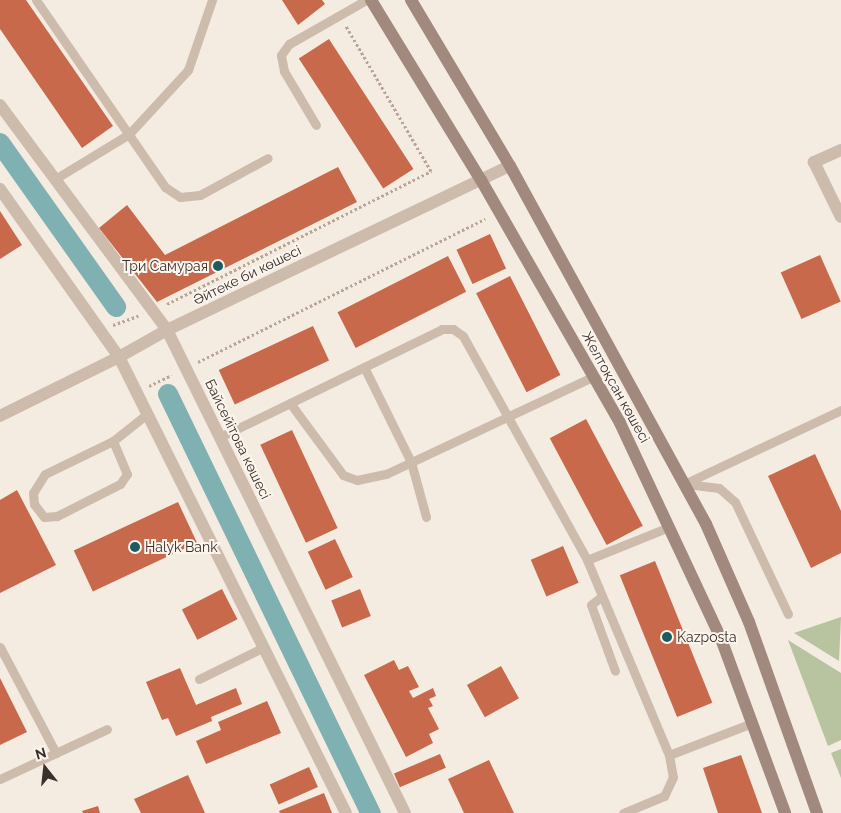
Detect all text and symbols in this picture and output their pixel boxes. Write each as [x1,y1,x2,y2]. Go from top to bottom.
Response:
street label: Әйтеке би көшесі [190,242,304,308]
place label: Три Самурая [122,258,208,274]
marker: Три Самурая [212,260,224,272]
street label: Желтоқсан көшесі [578,328,654,446]
street label: Байсейітова көшесі [202,376,274,502]
place label: Halyk Bank [145,539,218,555]
marker: Halyk Bank [129,541,141,553]
place label: Kazposta [677,629,737,645]
marker: Kazposta [661,631,673,643]
north arrow [20,743,70,793]
text: N [34,744,48,763]

